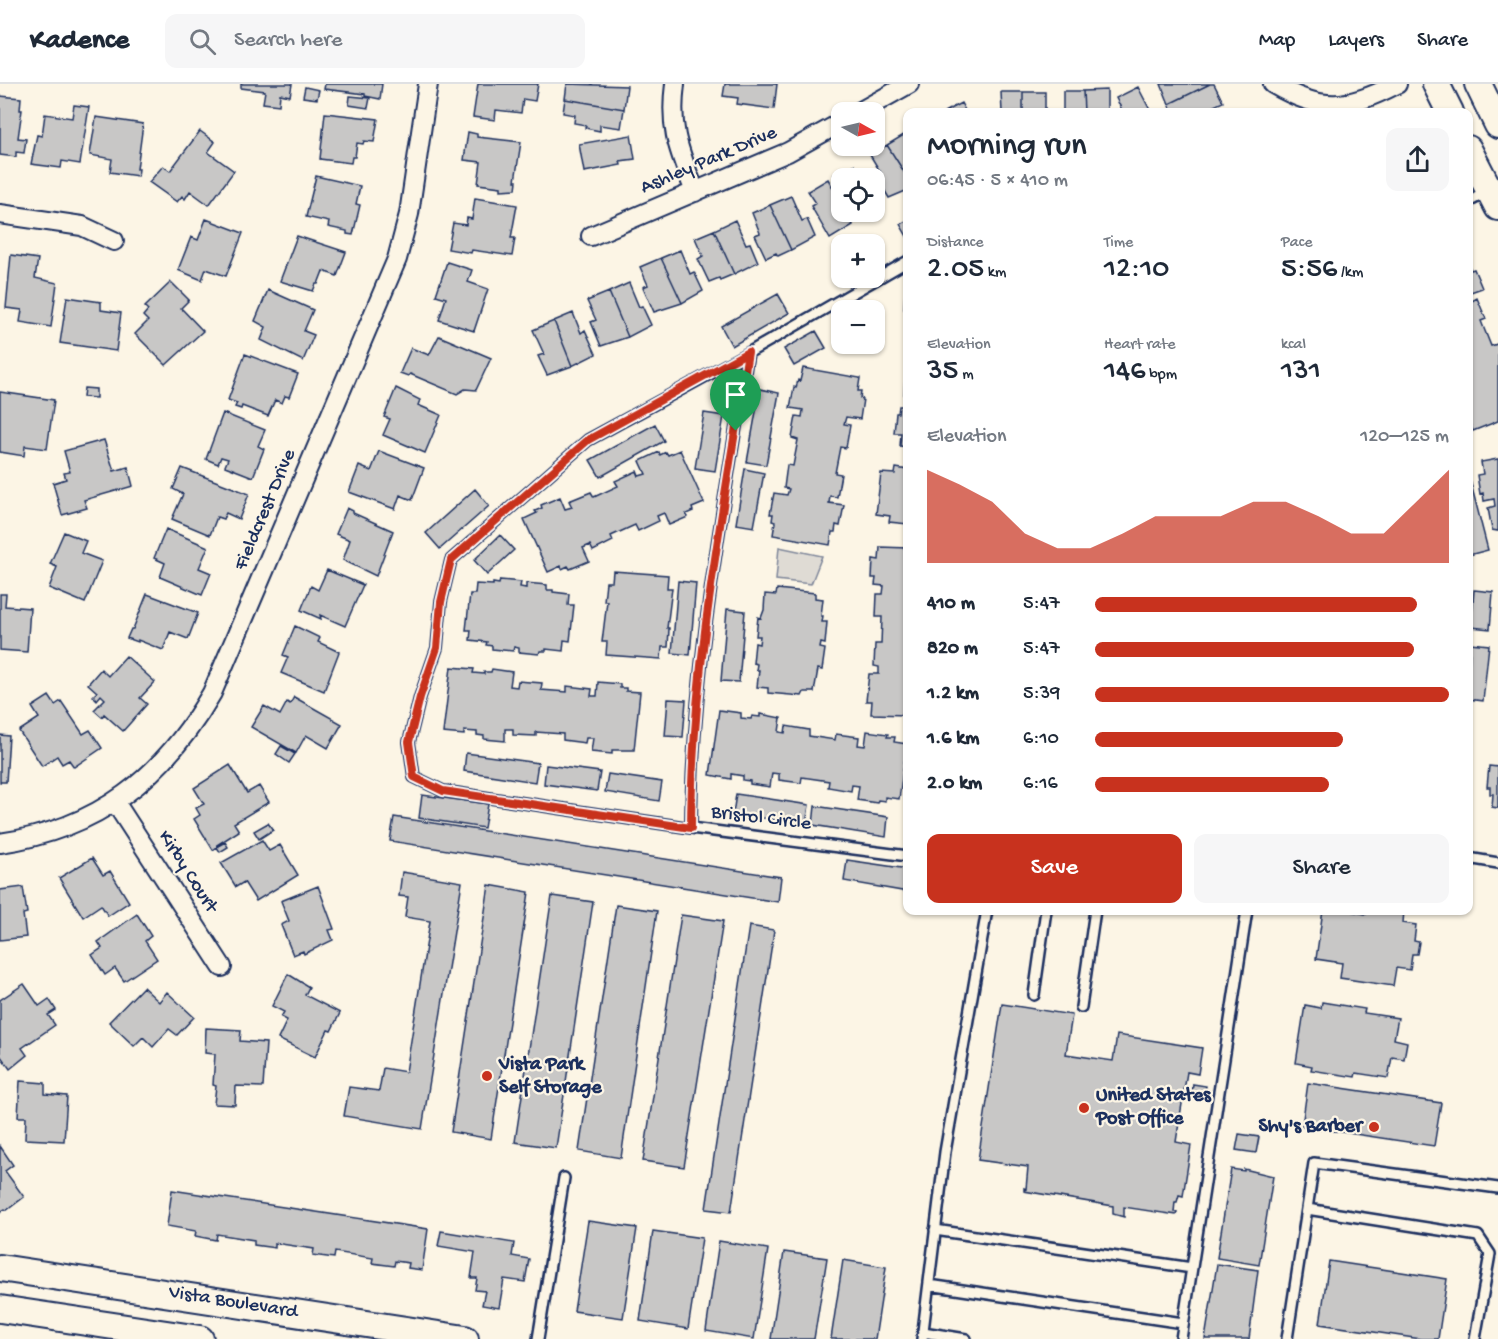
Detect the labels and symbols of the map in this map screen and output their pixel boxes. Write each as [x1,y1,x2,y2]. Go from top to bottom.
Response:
north arrow [831,102,885,156]
street label: Ashley Park Drive [637,122,781,200]
pin [710,369,761,431]
street label: Fieldcrest Drive [230,445,302,575]
street label: Bristol Circle [709,801,813,837]
street label: Kirby Court [152,827,223,919]
place label: Vista Park Self Storage [498,1054,602,1100]
marker: Vista Park Self Storage [480,1069,494,1083]
place label: United States Post Office [1095,1085,1212,1131]
marker: United States Post Office [1077,1101,1091,1115]
place label: Shy's Barber [1259,1116,1364,1139]
marker: Shy's Barber [1367,1120,1381,1134]
street label: Vista Boulevard [166,1281,301,1325]

